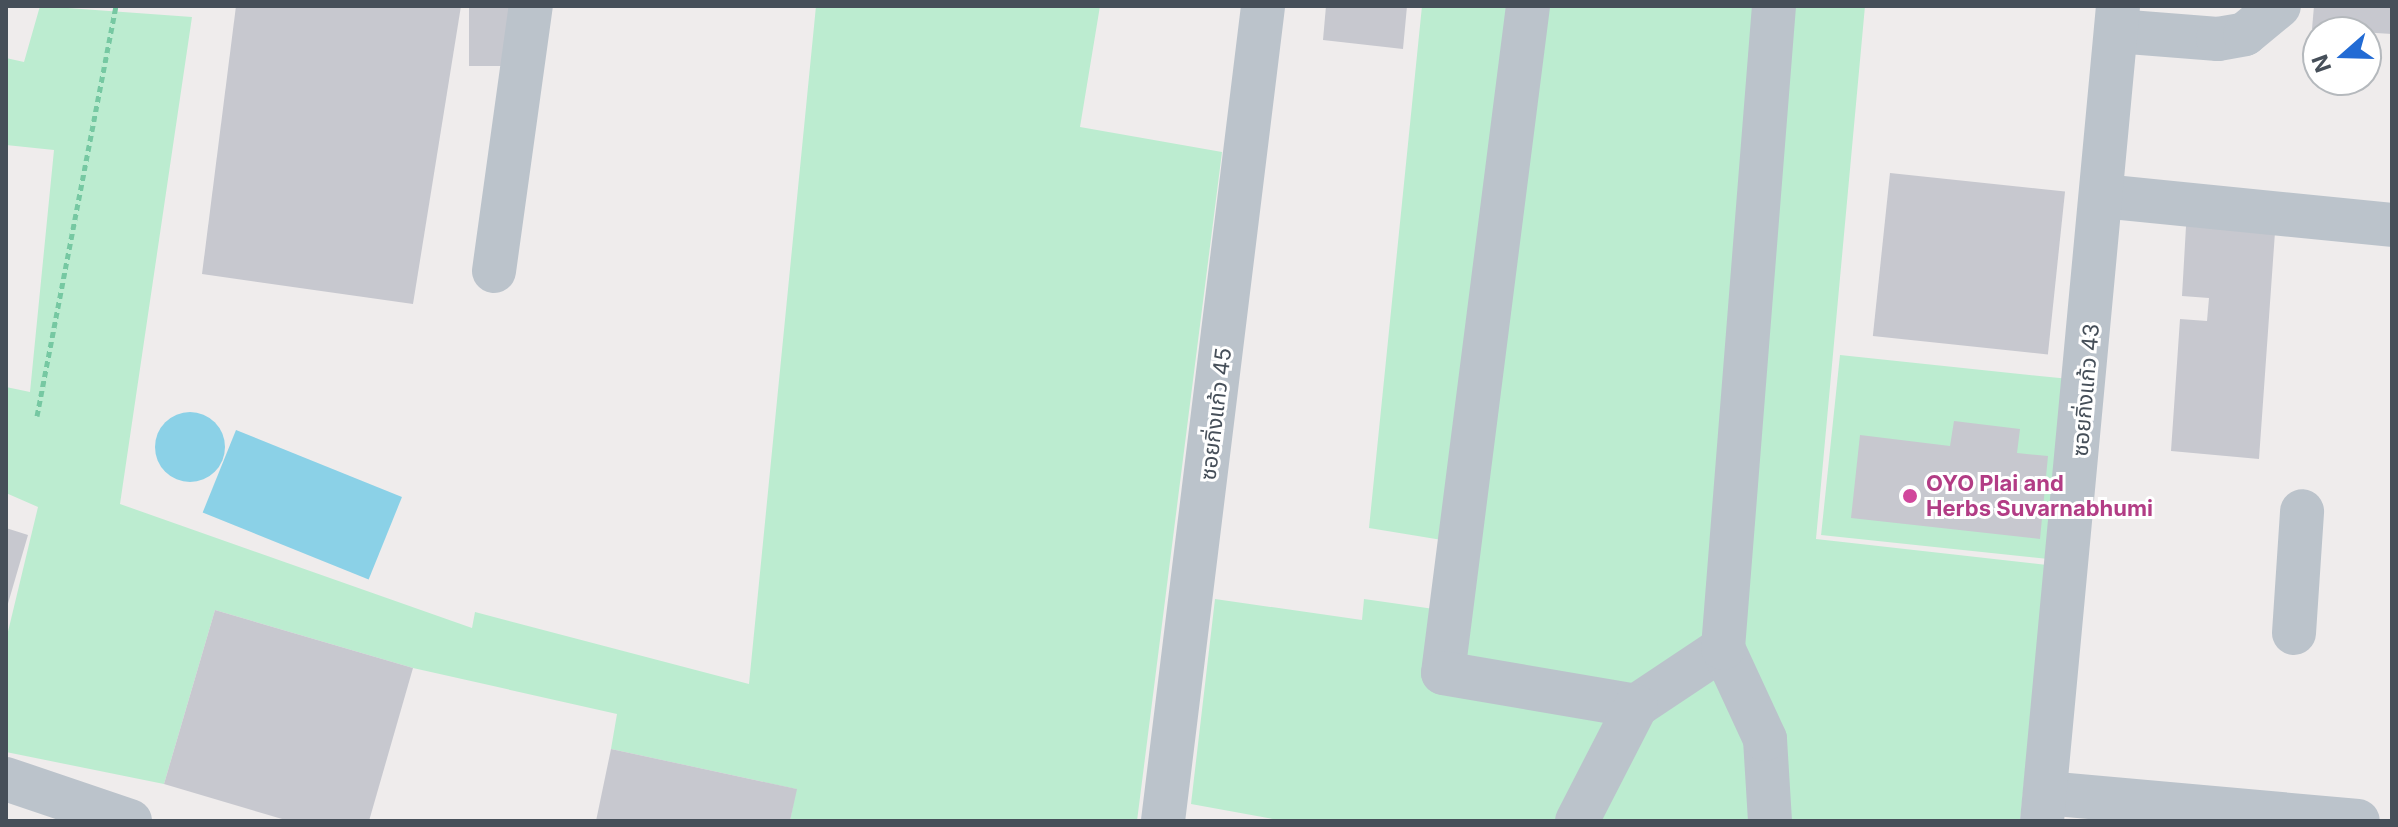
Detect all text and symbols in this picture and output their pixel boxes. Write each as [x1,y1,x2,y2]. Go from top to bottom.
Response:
north arrow [2302,16,2382,96]
text: N [2306,51,2336,76]
street label: ซอยกิ่งแก้ว 43 [2067,322,2105,458]
street label: ซอยกิ่งแก้ว 45 [1195,346,1237,482]
place label: OYO Plai and Herbs Suvarnabhumi [1926,470,2153,522]
marker: OYO Plai and Herbs Suvarnabhumi [1901,487,1919,505]

